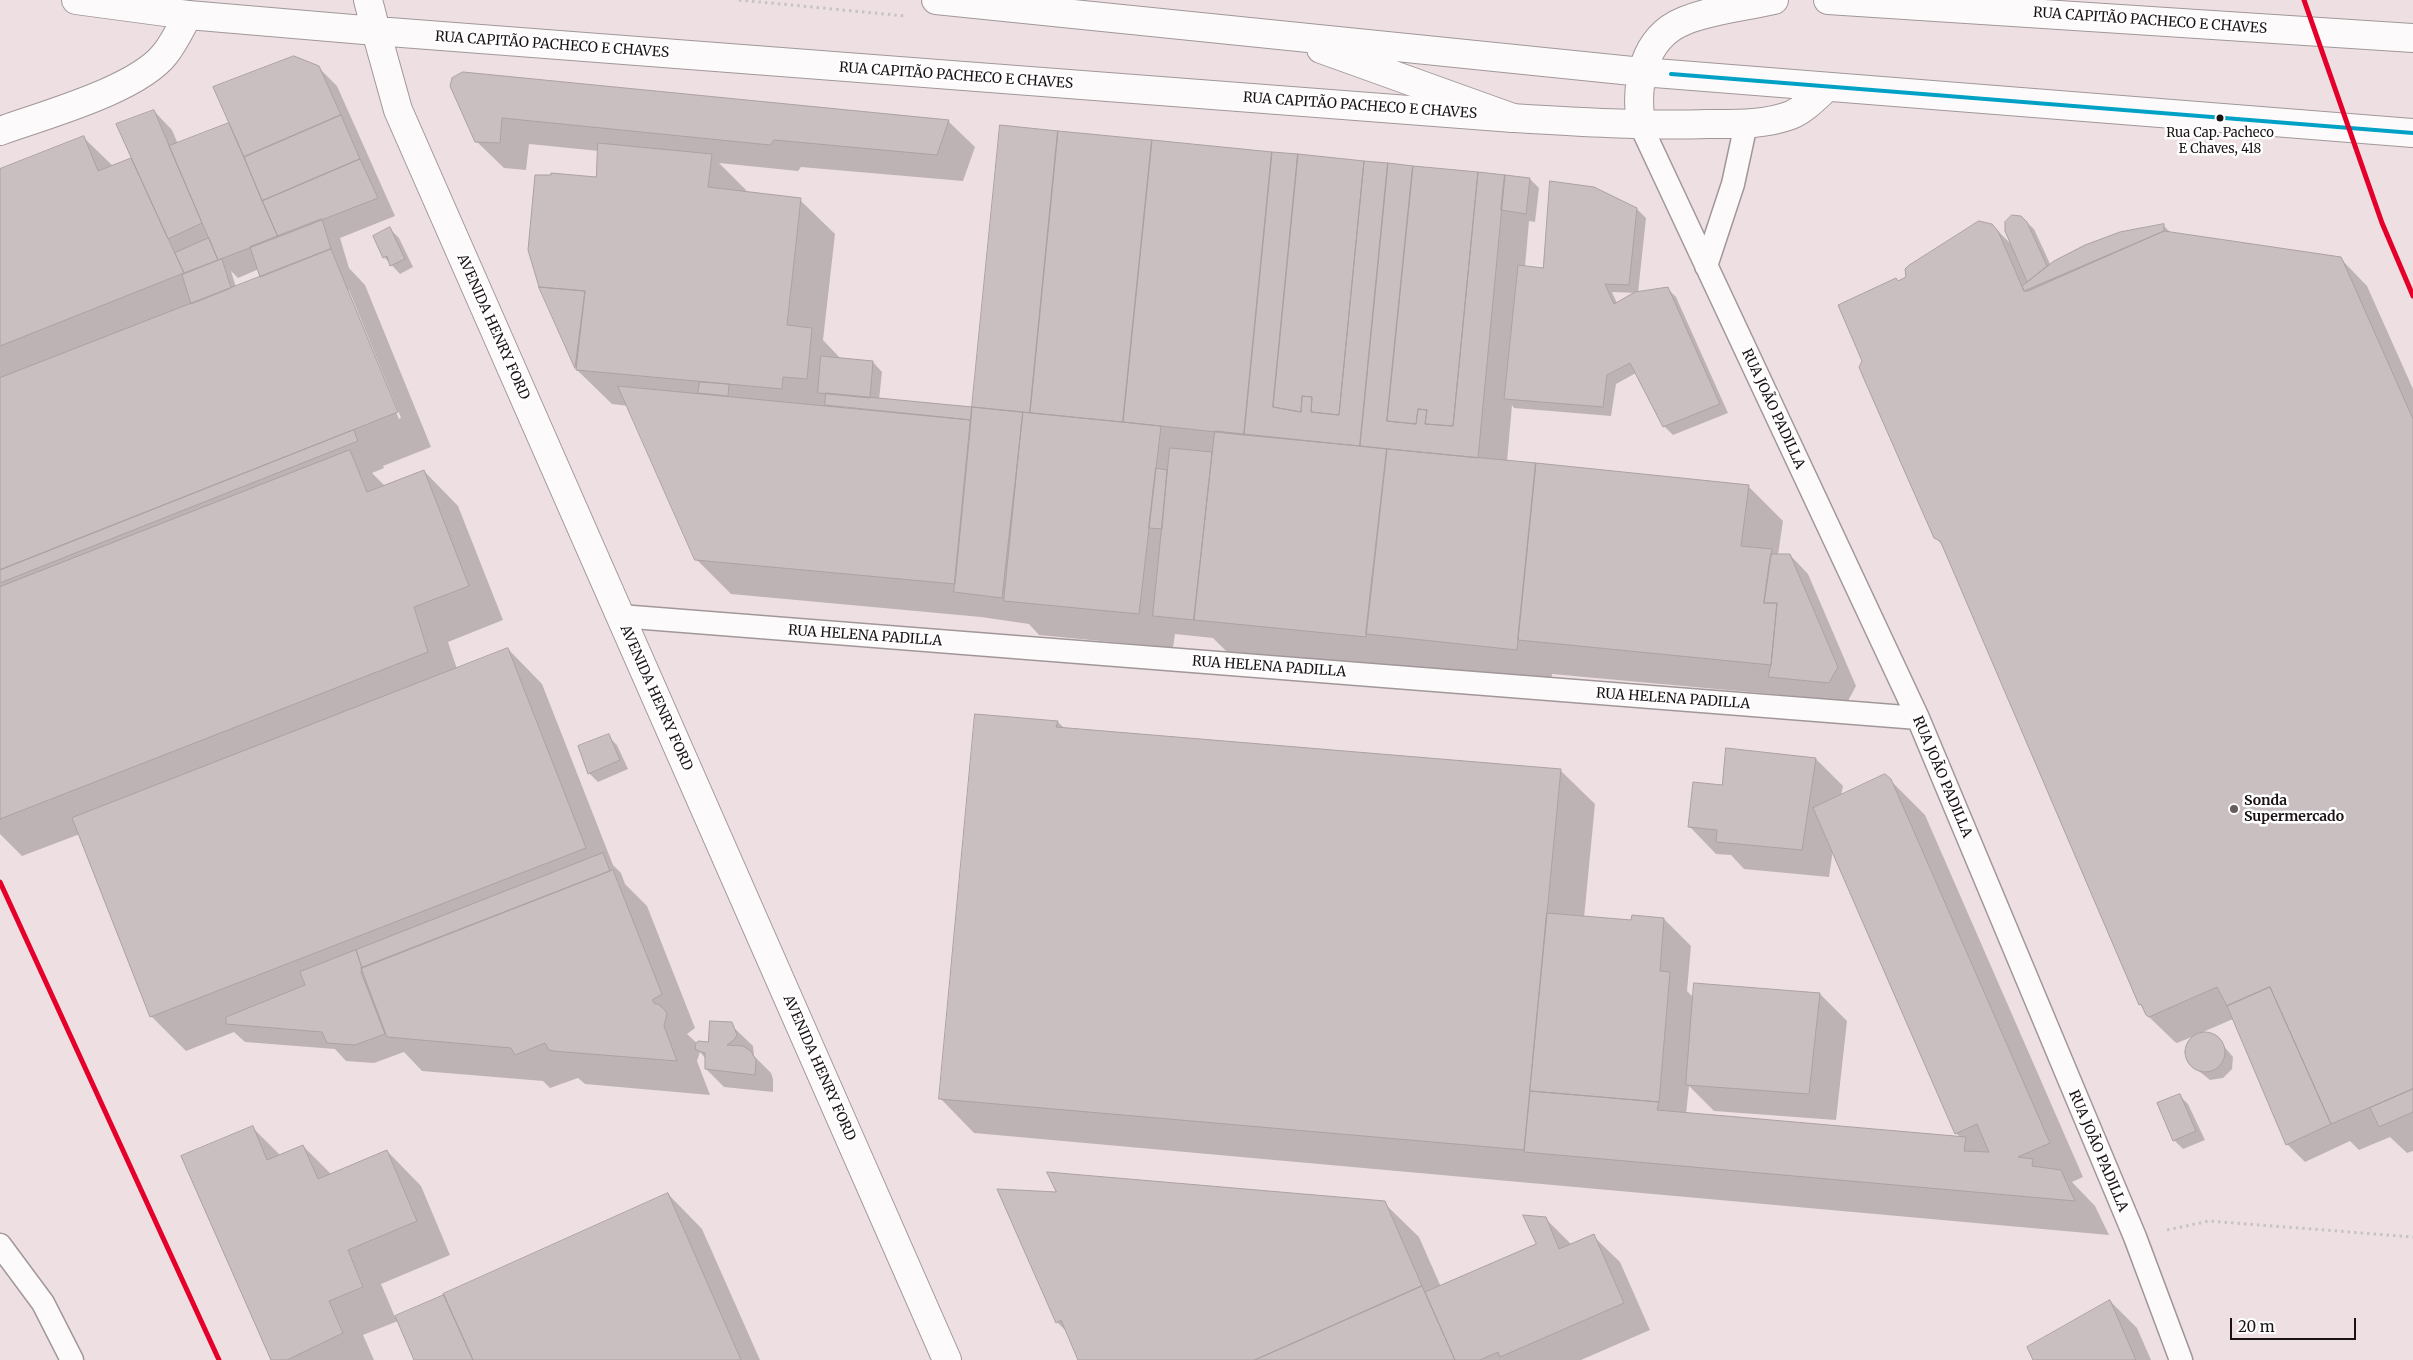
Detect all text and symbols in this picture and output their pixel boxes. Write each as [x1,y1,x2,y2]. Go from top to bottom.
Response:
street label: RUA CAPITÃO PACHECO E CHAVES [2032,4,2268,38]
street label: RUA CAPITÃO PACHECO E CHAVES [434,28,670,62]
street label: RUA CAPITÃO PACHECO E CHAVES [838,59,1074,93]
street label: RUA CAPITÃO PACHECO E CHAVES [1242,89,1478,123]
marker: Rua Cap. Pacheco E Chaves, 418 [2215,113,2225,123]
place label: Rua Cap. Pacheco E Chaves, 418 [2166,125,2274,156]
street label: AVENIDA HENRY FORD [453,251,533,403]
street label: RUA JOÃO PADILLA [1738,346,1808,472]
street label: AVENIDA HENRY FORD [616,622,696,774]
street label: RUA HELENA PADILLA [787,622,943,650]
street label: RUA HELENA PADILLA [1191,653,1347,681]
street label: RUA HELENA PADILLA [1595,685,1751,713]
street label: RUA JOÃO PADILLA [1909,714,1975,840]
place label: Sonda Supermercado [2244,793,2344,826]
marker: Sonda Supermercado [2228,803,2240,815]
street label: AVENIDA HENRY FORD [779,992,859,1144]
street label: RUA JOÃO PADILLA [2065,1088,2131,1214]
scale bar [2233,1308,2359,1340]
text: 20 m [2238,1317,2275,1336]

